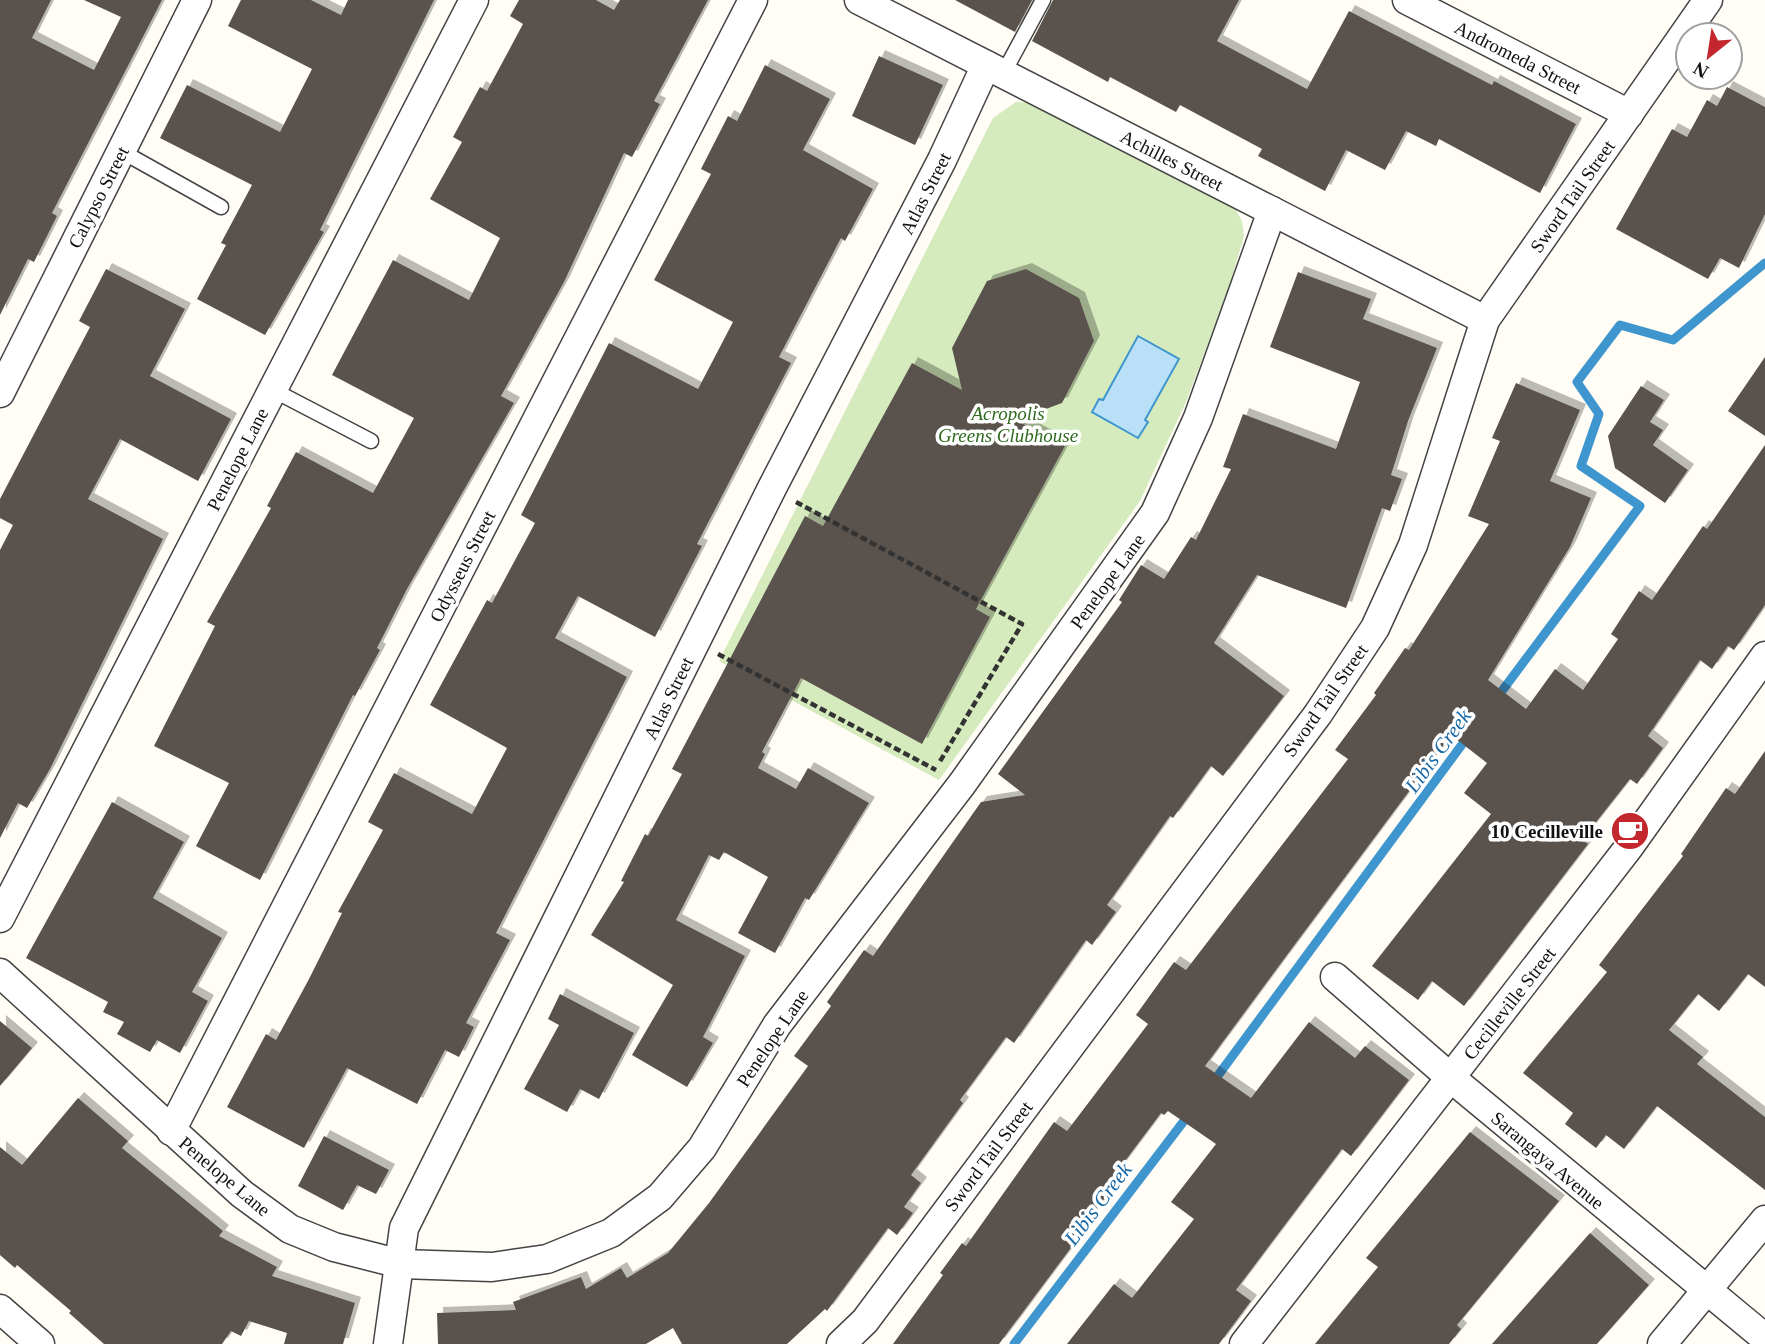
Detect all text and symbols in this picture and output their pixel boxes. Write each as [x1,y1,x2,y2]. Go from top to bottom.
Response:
street label: Andromeda Street [1451,17,1585,99]
north arrow [1674,21,1744,91]
text: N [1689,58,1712,83]
street label: Achilles Street [1117,126,1227,196]
street label: Sword Tail Street [1526,135,1619,257]
street label: Calypso Street [64,142,133,252]
street label: Atlas Street [896,148,955,238]
park label: Acropolis Greens Clubhouse [938,403,1078,446]
street label: Penelope Lane [203,404,272,514]
street label: Odysseus Street [425,507,500,625]
street label: Penelope Lane [1066,530,1149,633]
street label: Sword Tail Street [1279,639,1372,761]
street label: Atlas Street [639,653,698,743]
water label: Libis Creek [1399,704,1477,798]
cafe icon: 10 Cecilleville [1609,810,1651,852]
place label: 10 Cecilleville [1491,821,1603,842]
street label: Cecilleville Street [1459,942,1560,1064]
street label: Penelope Lane [732,986,813,1091]
street label: Sword Tail Street [940,1097,1037,1215]
street label: Sarangaya Avenue [1487,1107,1608,1214]
street label: Penelope Lane [175,1132,274,1221]
water label: Libis Creek [1059,1158,1137,1251]

